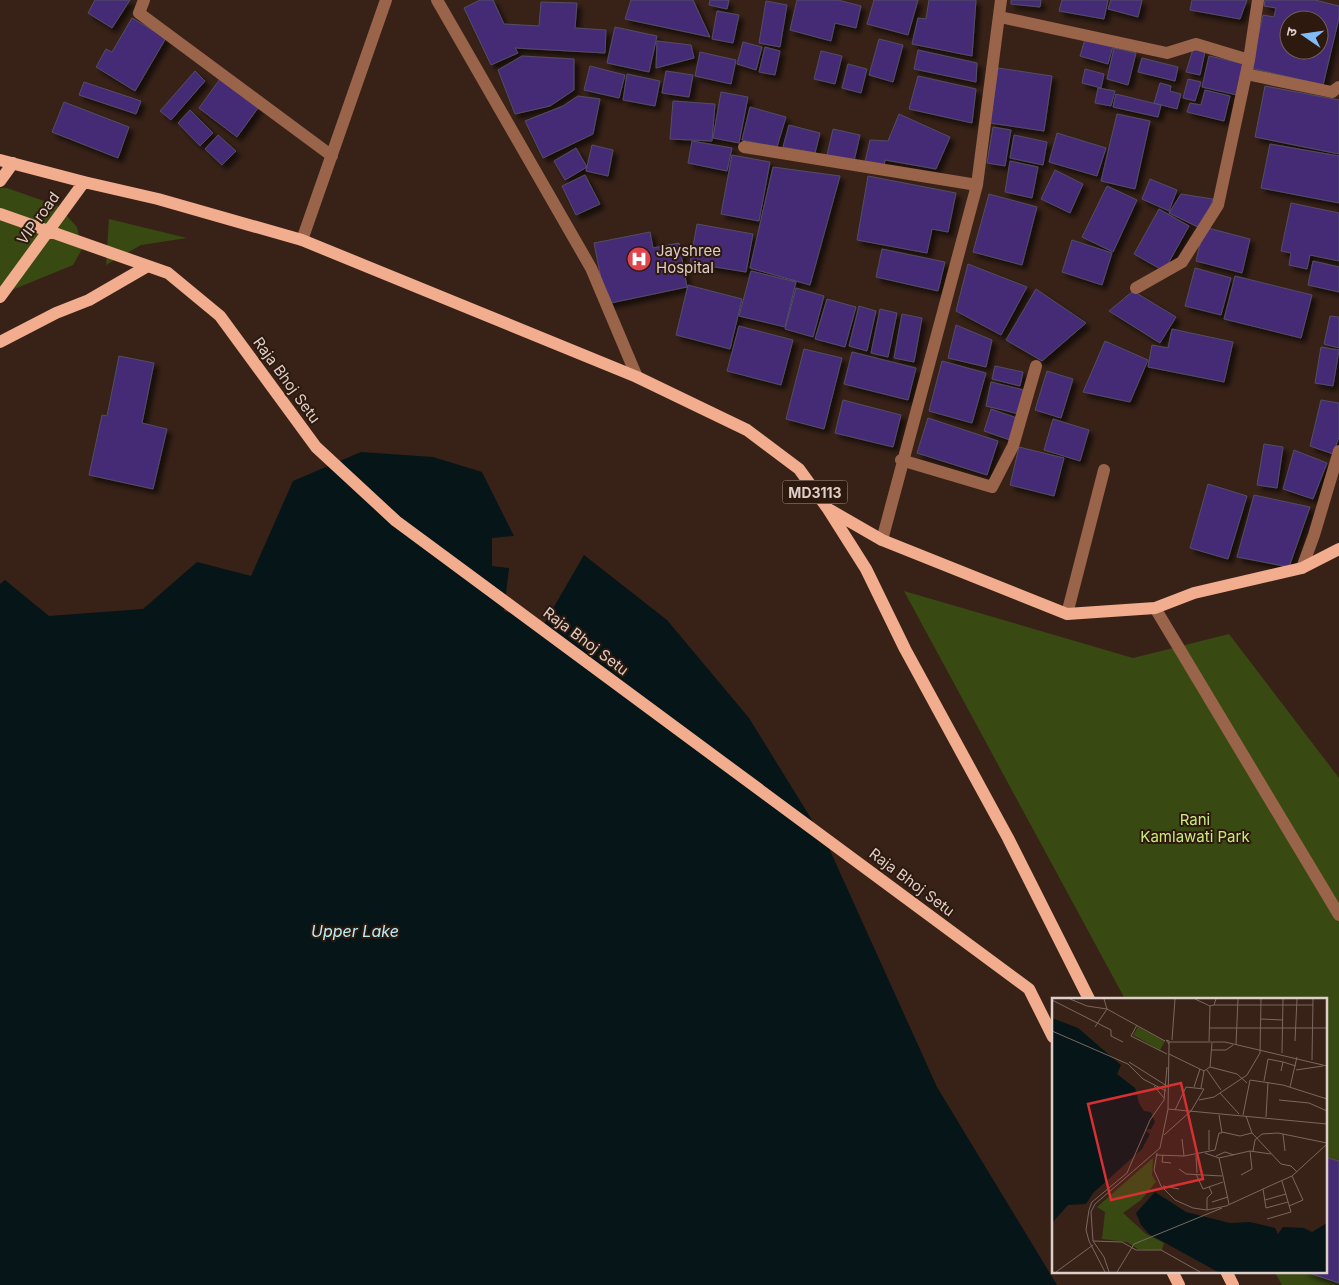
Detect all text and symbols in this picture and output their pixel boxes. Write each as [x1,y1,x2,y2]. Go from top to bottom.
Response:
north arrow [1279,10,1329,60]
text: उ [1282,25,1300,38]
street label: VIP road [13,188,63,248]
place label: Jayshree Hospital [656,241,721,277]
hospital icon: Jayshree Hospital [626,246,652,272]
street label: Raja Bhoj Setu [249,333,325,427]
road number: MD3113 [782,481,848,504]
street label: Raja Bhoj Setu [540,603,632,679]
park label: Rani Kamlawati Park [1140,810,1250,846]
street label: Raja Bhoj Setu [866,844,958,920]
water label: Upper Lake [311,921,399,941]
inset map [1052,998,1326,1272]

